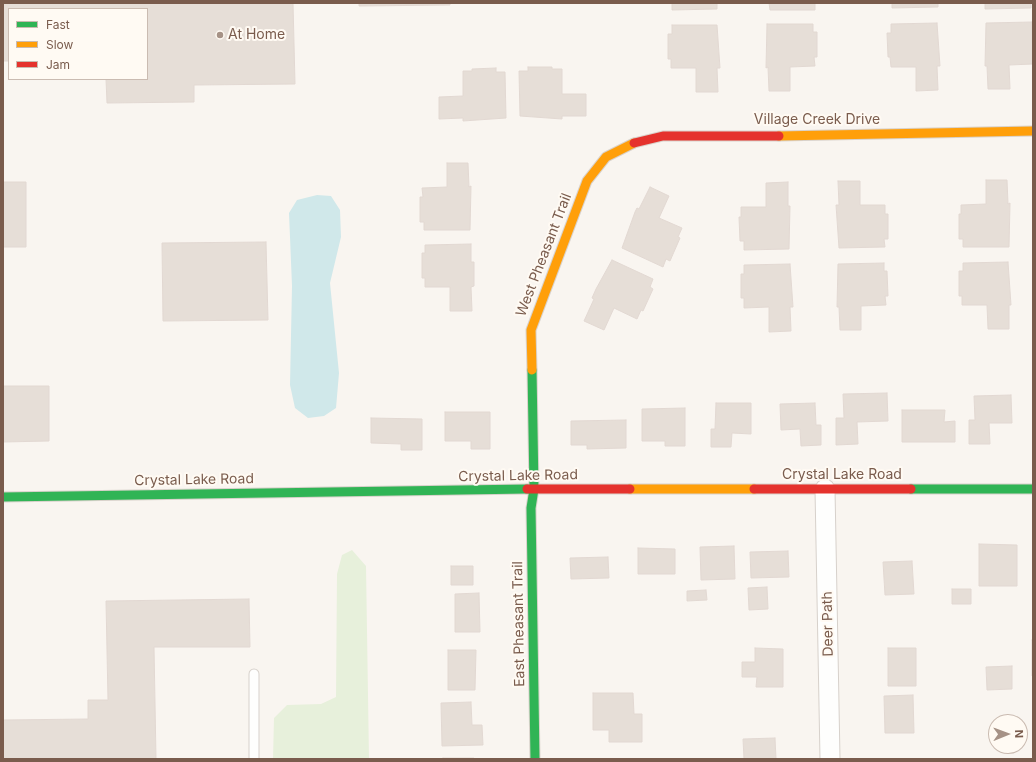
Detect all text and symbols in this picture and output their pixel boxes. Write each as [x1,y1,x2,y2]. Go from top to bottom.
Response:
legend [8,8,148,80]
text: Fast [46,17,70,32]
place label: At Home [228,27,285,43]
marker: At Home [215,30,225,40]
text: Slow [46,37,73,52]
text: Jam [46,57,70,72]
street label: Village Creek Drive [754,112,880,128]
street label: West Pheasant Trail [513,191,575,319]
street label: Crystal Lake Road [458,467,578,485]
street label: Crystal Lake Road [782,467,902,483]
street label: Crystal Lake Road [134,471,254,489]
street label: East Pheasant Trail [510,561,528,687]
street label: Deer Path [819,591,837,657]
north arrow [988,714,1028,754]
text: N [1012,729,1026,738]

